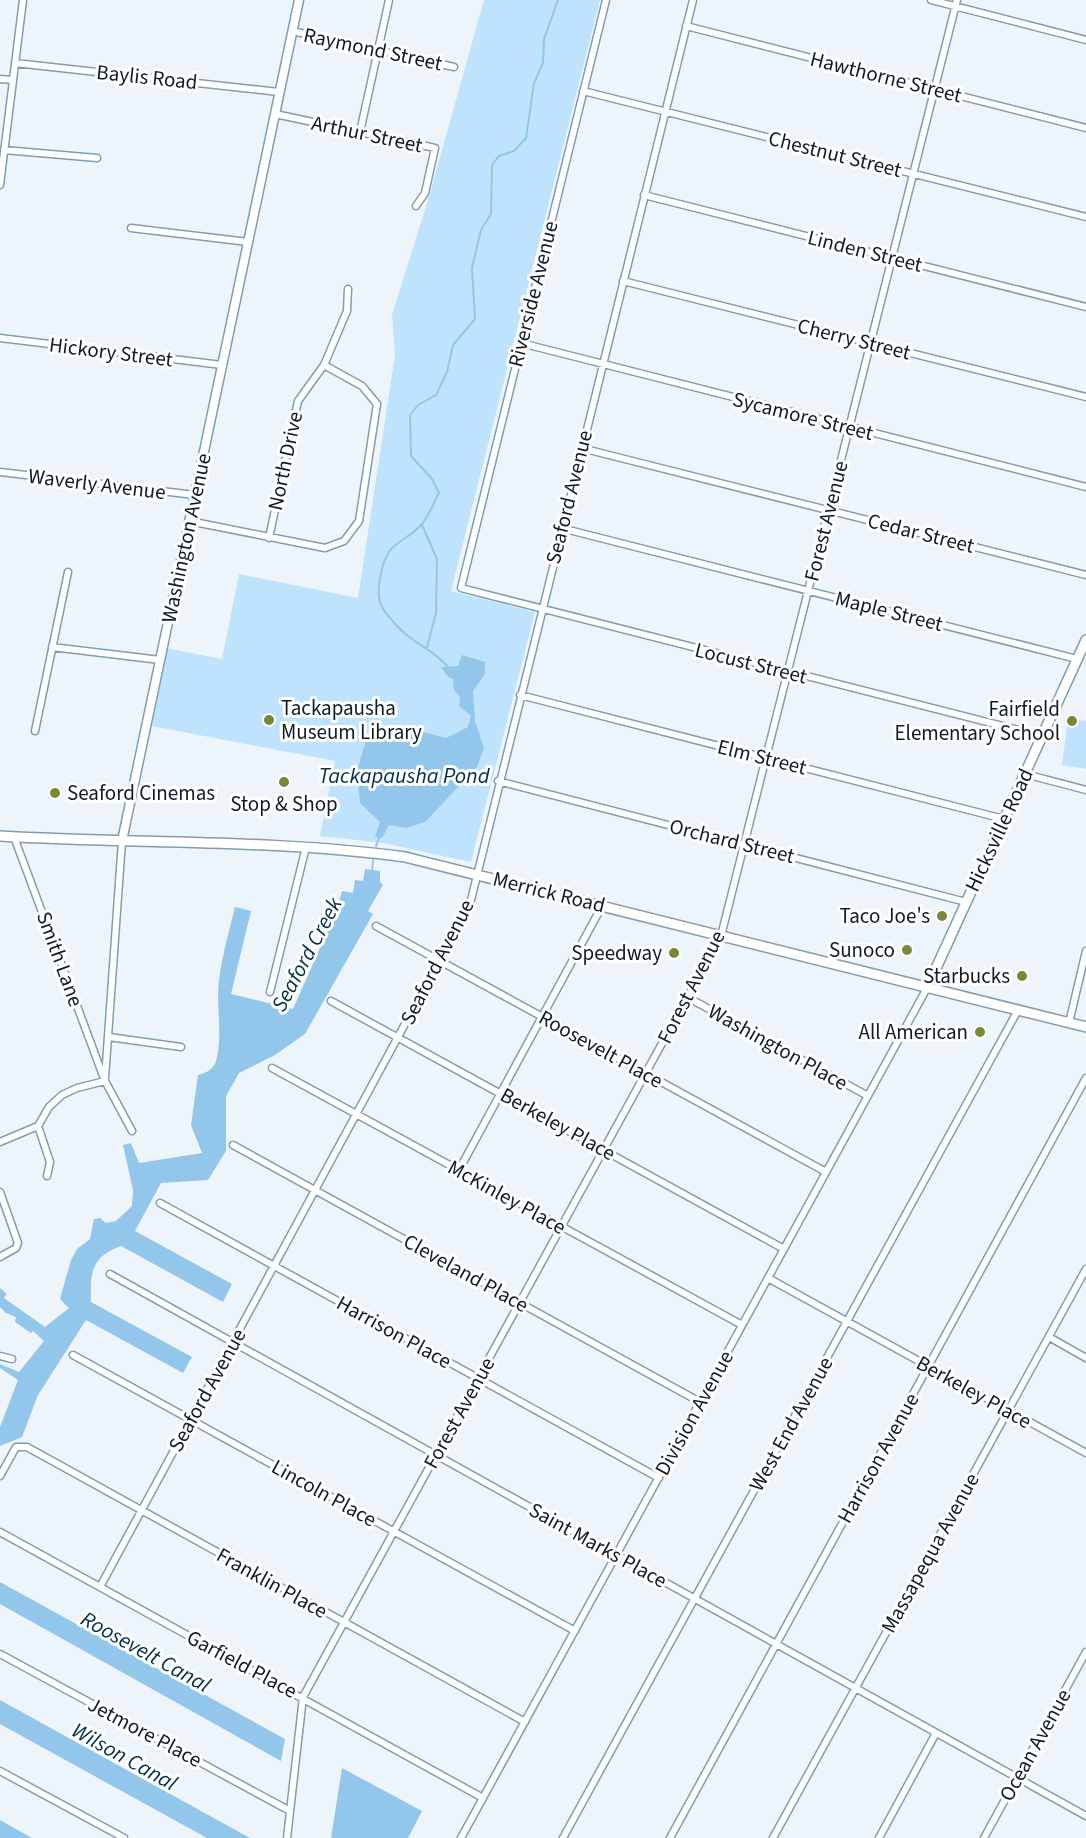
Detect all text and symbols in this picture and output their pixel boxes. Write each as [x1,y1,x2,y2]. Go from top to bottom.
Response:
street label: Raymond Street [301,20,445,78]
street label: Hawthorne Street [807,44,965,110]
street label: Baylis Road [95,57,199,97]
street label: Arthur Street [309,108,425,160]
street label: Chestnut Street [765,123,905,185]
street label: Riverside Avenue [500,218,566,370]
street label: Linden Street [804,222,926,280]
street label: Cherry Street [794,310,914,368]
street label: Hickory Street [47,330,175,374]
street label: Sycamore Street [730,384,876,448]
street label: North Drive [260,409,310,513]
street label: Seaford Avenue [538,427,600,567]
street label: Washington Avenue [153,450,219,626]
street label: Forest Avenue [797,458,855,584]
street label: Waverly Avenue [27,461,167,507]
street label: Cedar Street [865,505,977,561]
street label: Maple Street [832,583,946,639]
street label: Locust Street [692,635,810,691]
place label: Tackapausha Museum Library [281,693,422,747]
place label: Fairfield Elementary School [894,694,1060,748]
marker: Tackapausha Museum Library [262,713,276,727]
marker: Fairfield Elementary School [1065,714,1079,728]
street label: Elm Street [714,731,810,783]
water label: Tackapausha Pond [319,760,491,792]
street label: Hicksville Road [957,763,1041,897]
marker: Stop & Shop [277,775,291,789]
place label: Seaford Cinemas [67,778,215,808]
marker: Seaford Cinemas [48,786,62,800]
place label: Stop & Shop [230,789,338,819]
street label: Orchard Street [666,811,798,871]
street label: Merrick Road [490,864,608,920]
water label: Seaford Creek [263,891,351,1017]
street label: Seaford Avenue [393,894,481,1030]
place label: Taco Joe's [840,901,930,931]
street label: Smith Lane [29,907,91,1011]
marker: Taco Joe's [935,909,949,923]
street label: Forest Avenue [650,925,732,1049]
place label: Sunoco [829,935,895,965]
place label: Speedway [571,938,662,968]
marker: Sunoco [900,943,914,957]
marker: Speedway [667,946,681,960]
place label: Starbucks [923,961,1010,991]
marker: Starbucks [1015,969,1029,983]
street label: Washington Place [703,996,853,1098]
street label: Roosevelt Place [533,1002,669,1096]
place label: All American [859,1017,968,1047]
marker: All American [973,1025,987,1039]
street label: Berkeley Place [495,1080,621,1168]
street label: McKinley Place [442,1152,572,1242]
street label: Cleveland Place [398,1226,534,1320]
street label: Harrison Place [331,1288,457,1376]
street label: Seaford Avenue [161,1323,253,1457]
street label: Division Avenue [647,1345,741,1481]
street label: Berkeley Place [911,1348,1037,1436]
street label: West End Avenue [742,1351,840,1497]
street label: Forest Avenue [416,1352,502,1474]
street label: Harrison Avenue [830,1387,926,1529]
street label: Lincoln Place [266,1452,382,1534]
street label: Massapequa Avenue [874,1468,986,1638]
street label: Saint Marks Place [524,1495,672,1595]
street label: Franklin Place [211,1540,333,1626]
water label: Roosevelt Canal [75,1603,217,1701]
street label: Garfield Place [181,1622,303,1706]
street label: Ocean Avenue [992,1683,1078,1807]
street label: Jetmore Place [83,1689,207,1775]
water label: Wilson Canal [66,1715,184,1799]

